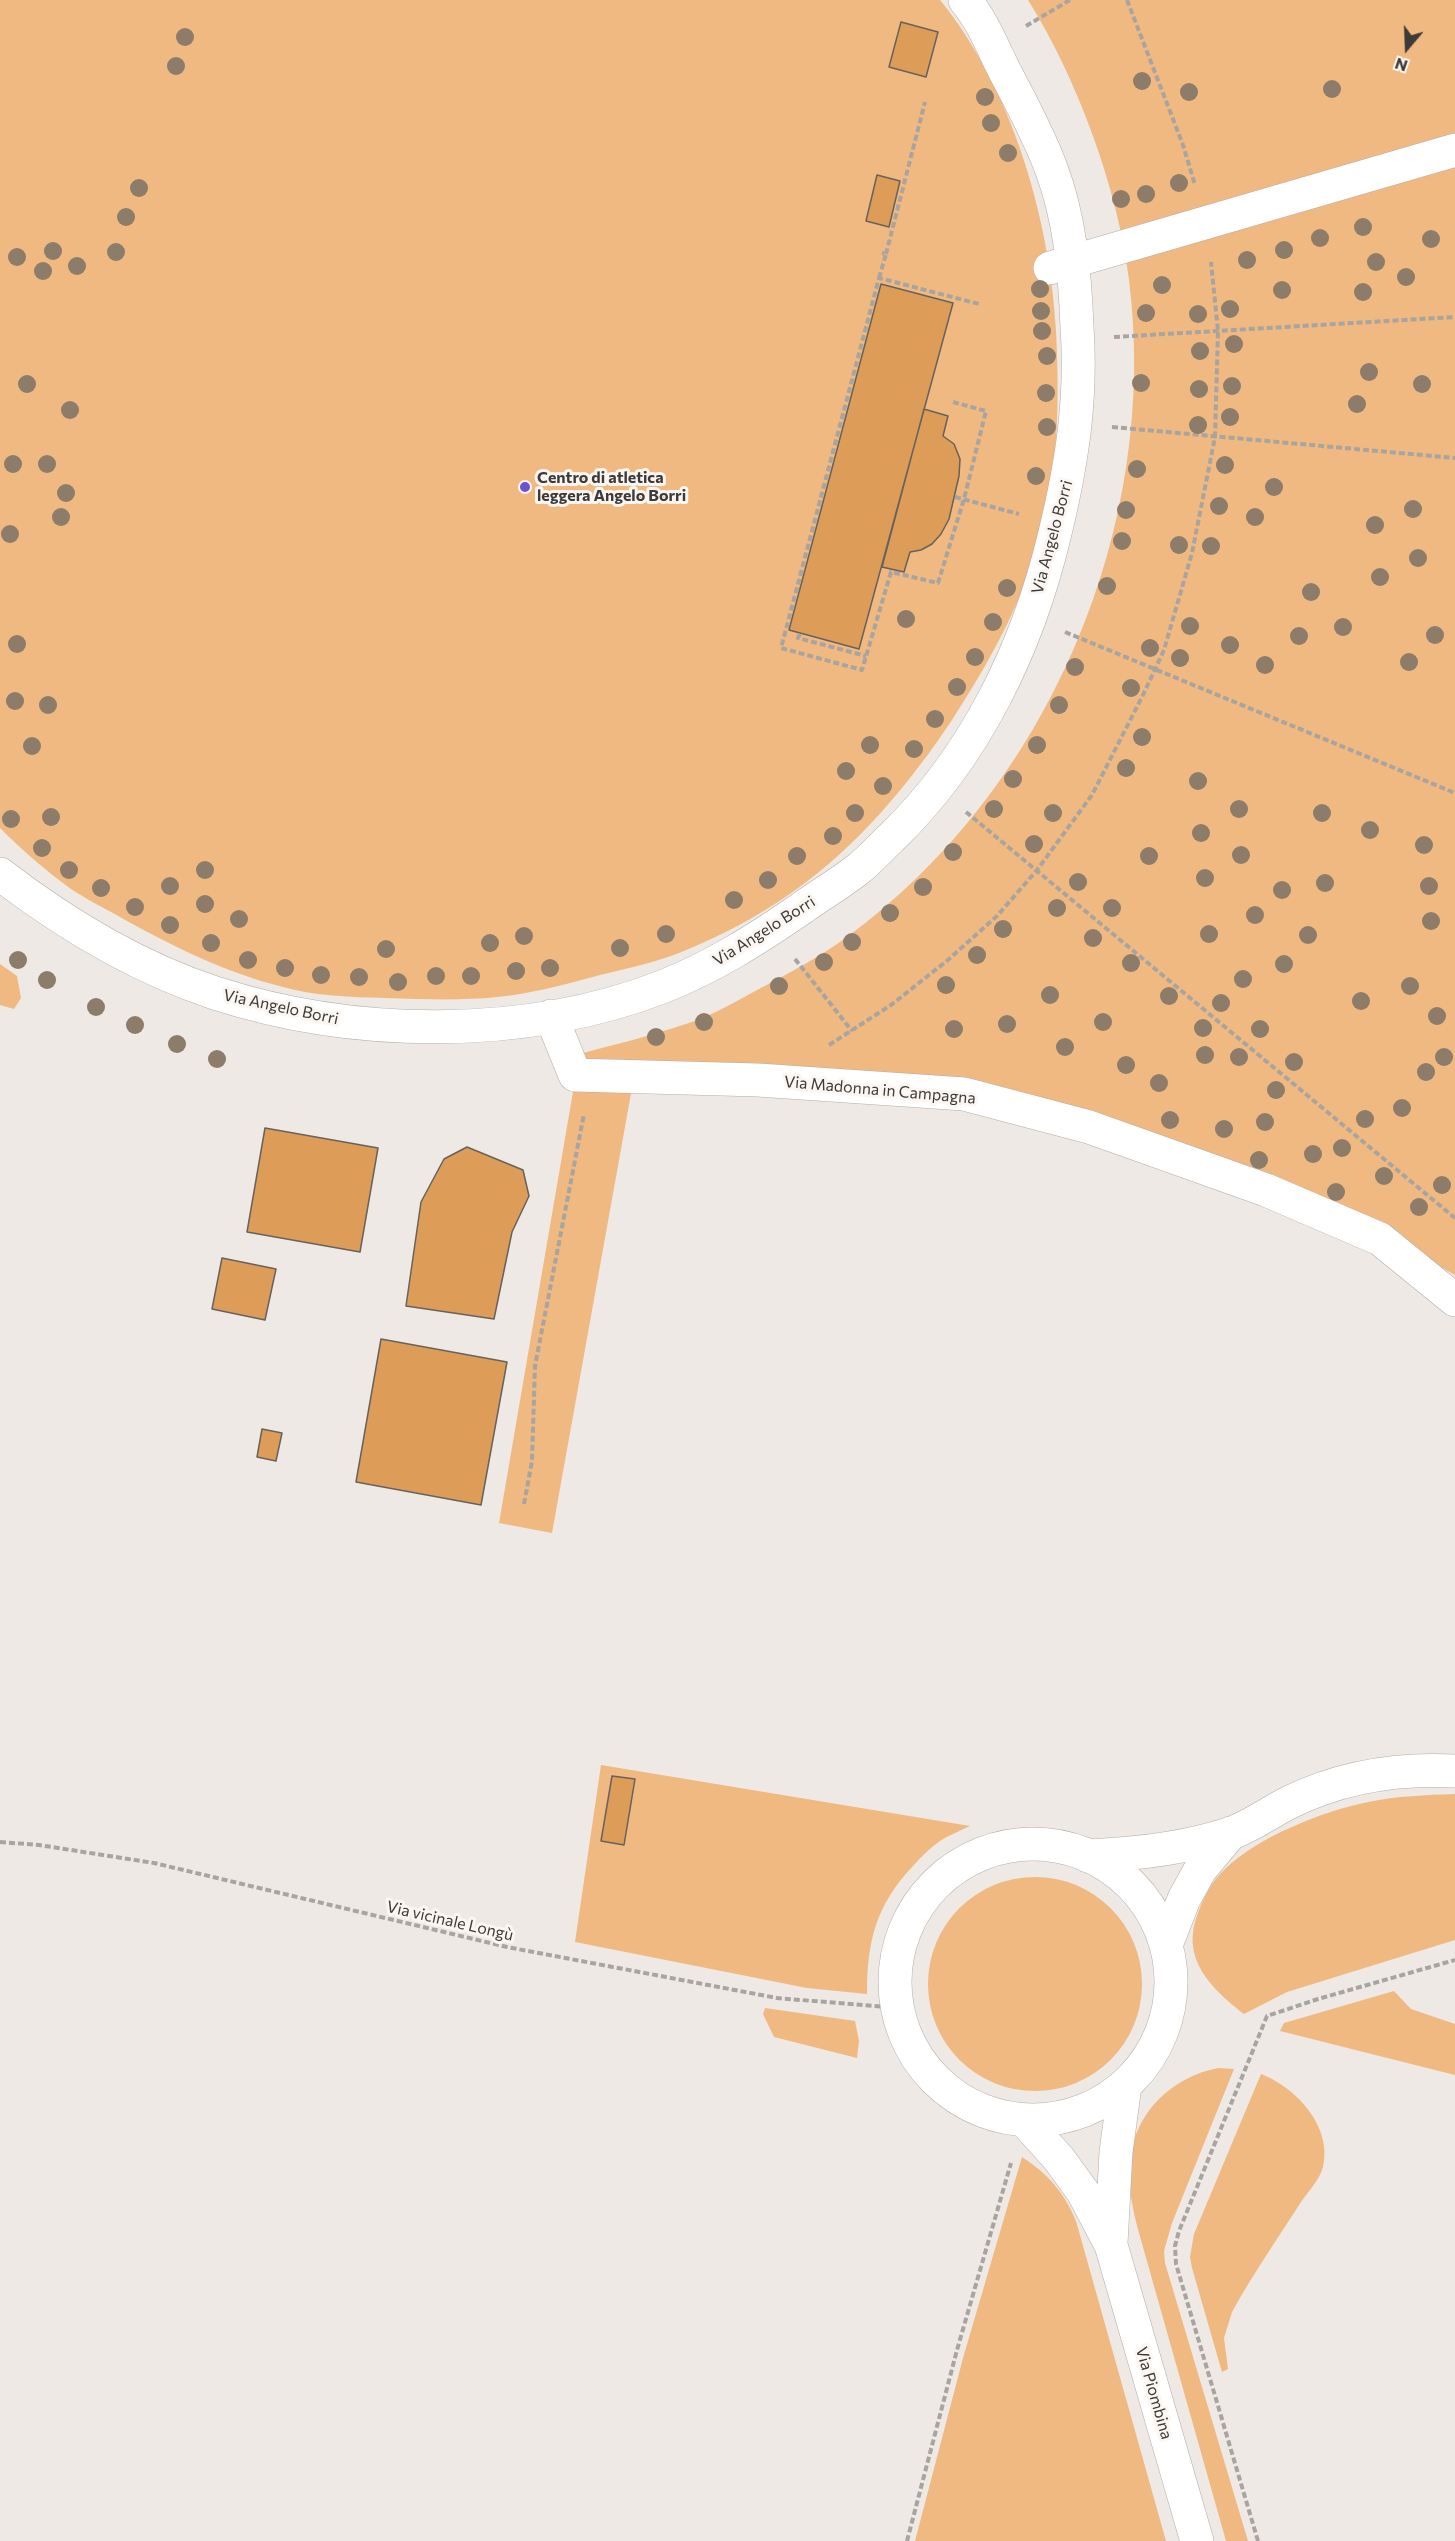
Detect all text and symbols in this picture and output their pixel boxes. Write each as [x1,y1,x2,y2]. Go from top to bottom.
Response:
north arrow [1377,18,1437,78]
text: N [1392,55,1410,76]
place label: Centro di atletica leggera Angelo Borri [537,468,686,506]
street label: Via Angelo Borri [1028,478,1076,596]
marker: Centro di atletica leggera Angelo Borri [518,480,532,494]
street label: Via Angelo Borri [709,892,819,970]
street label: Via Angelo Borri [222,985,340,1029]
street label: Via Madonna in Campagna [783,1072,977,1108]
street label: Via vicinale Longù [385,1897,515,1945]
street label: Via Piombina [1132,2345,1176,2441]

